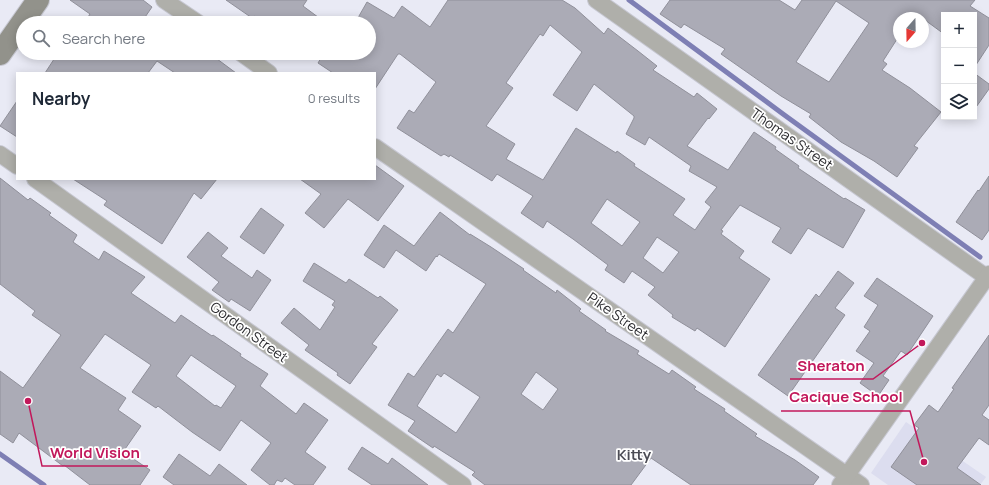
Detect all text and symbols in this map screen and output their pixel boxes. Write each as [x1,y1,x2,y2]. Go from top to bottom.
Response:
north arrow [893,12,929,48]
map controls [941,12,977,120]
button: + [941,12,977,48]
search box [16,16,376,60]
icon: search [30,27,52,49]
text: Search here [62,28,145,49]
button: − [941,48,977,84]
button: layers [941,84,977,120]
text: Nearby [32,87,90,110]
text: 0 results [308,89,360,107]
street label: Thomas Street [748,103,837,174]
street label: Pike Street [584,288,653,344]
street label: Gordon Street [207,297,292,367]
callout: Sheraton [790,352,873,379]
text: Sheraton [797,355,865,376]
callout: Cacique School [781,384,910,411]
text: Cacique School [789,386,903,407]
callout: World Vision [42,439,148,466]
text: World Vision [50,442,140,463]
district label: Kitty [617,444,652,465]

